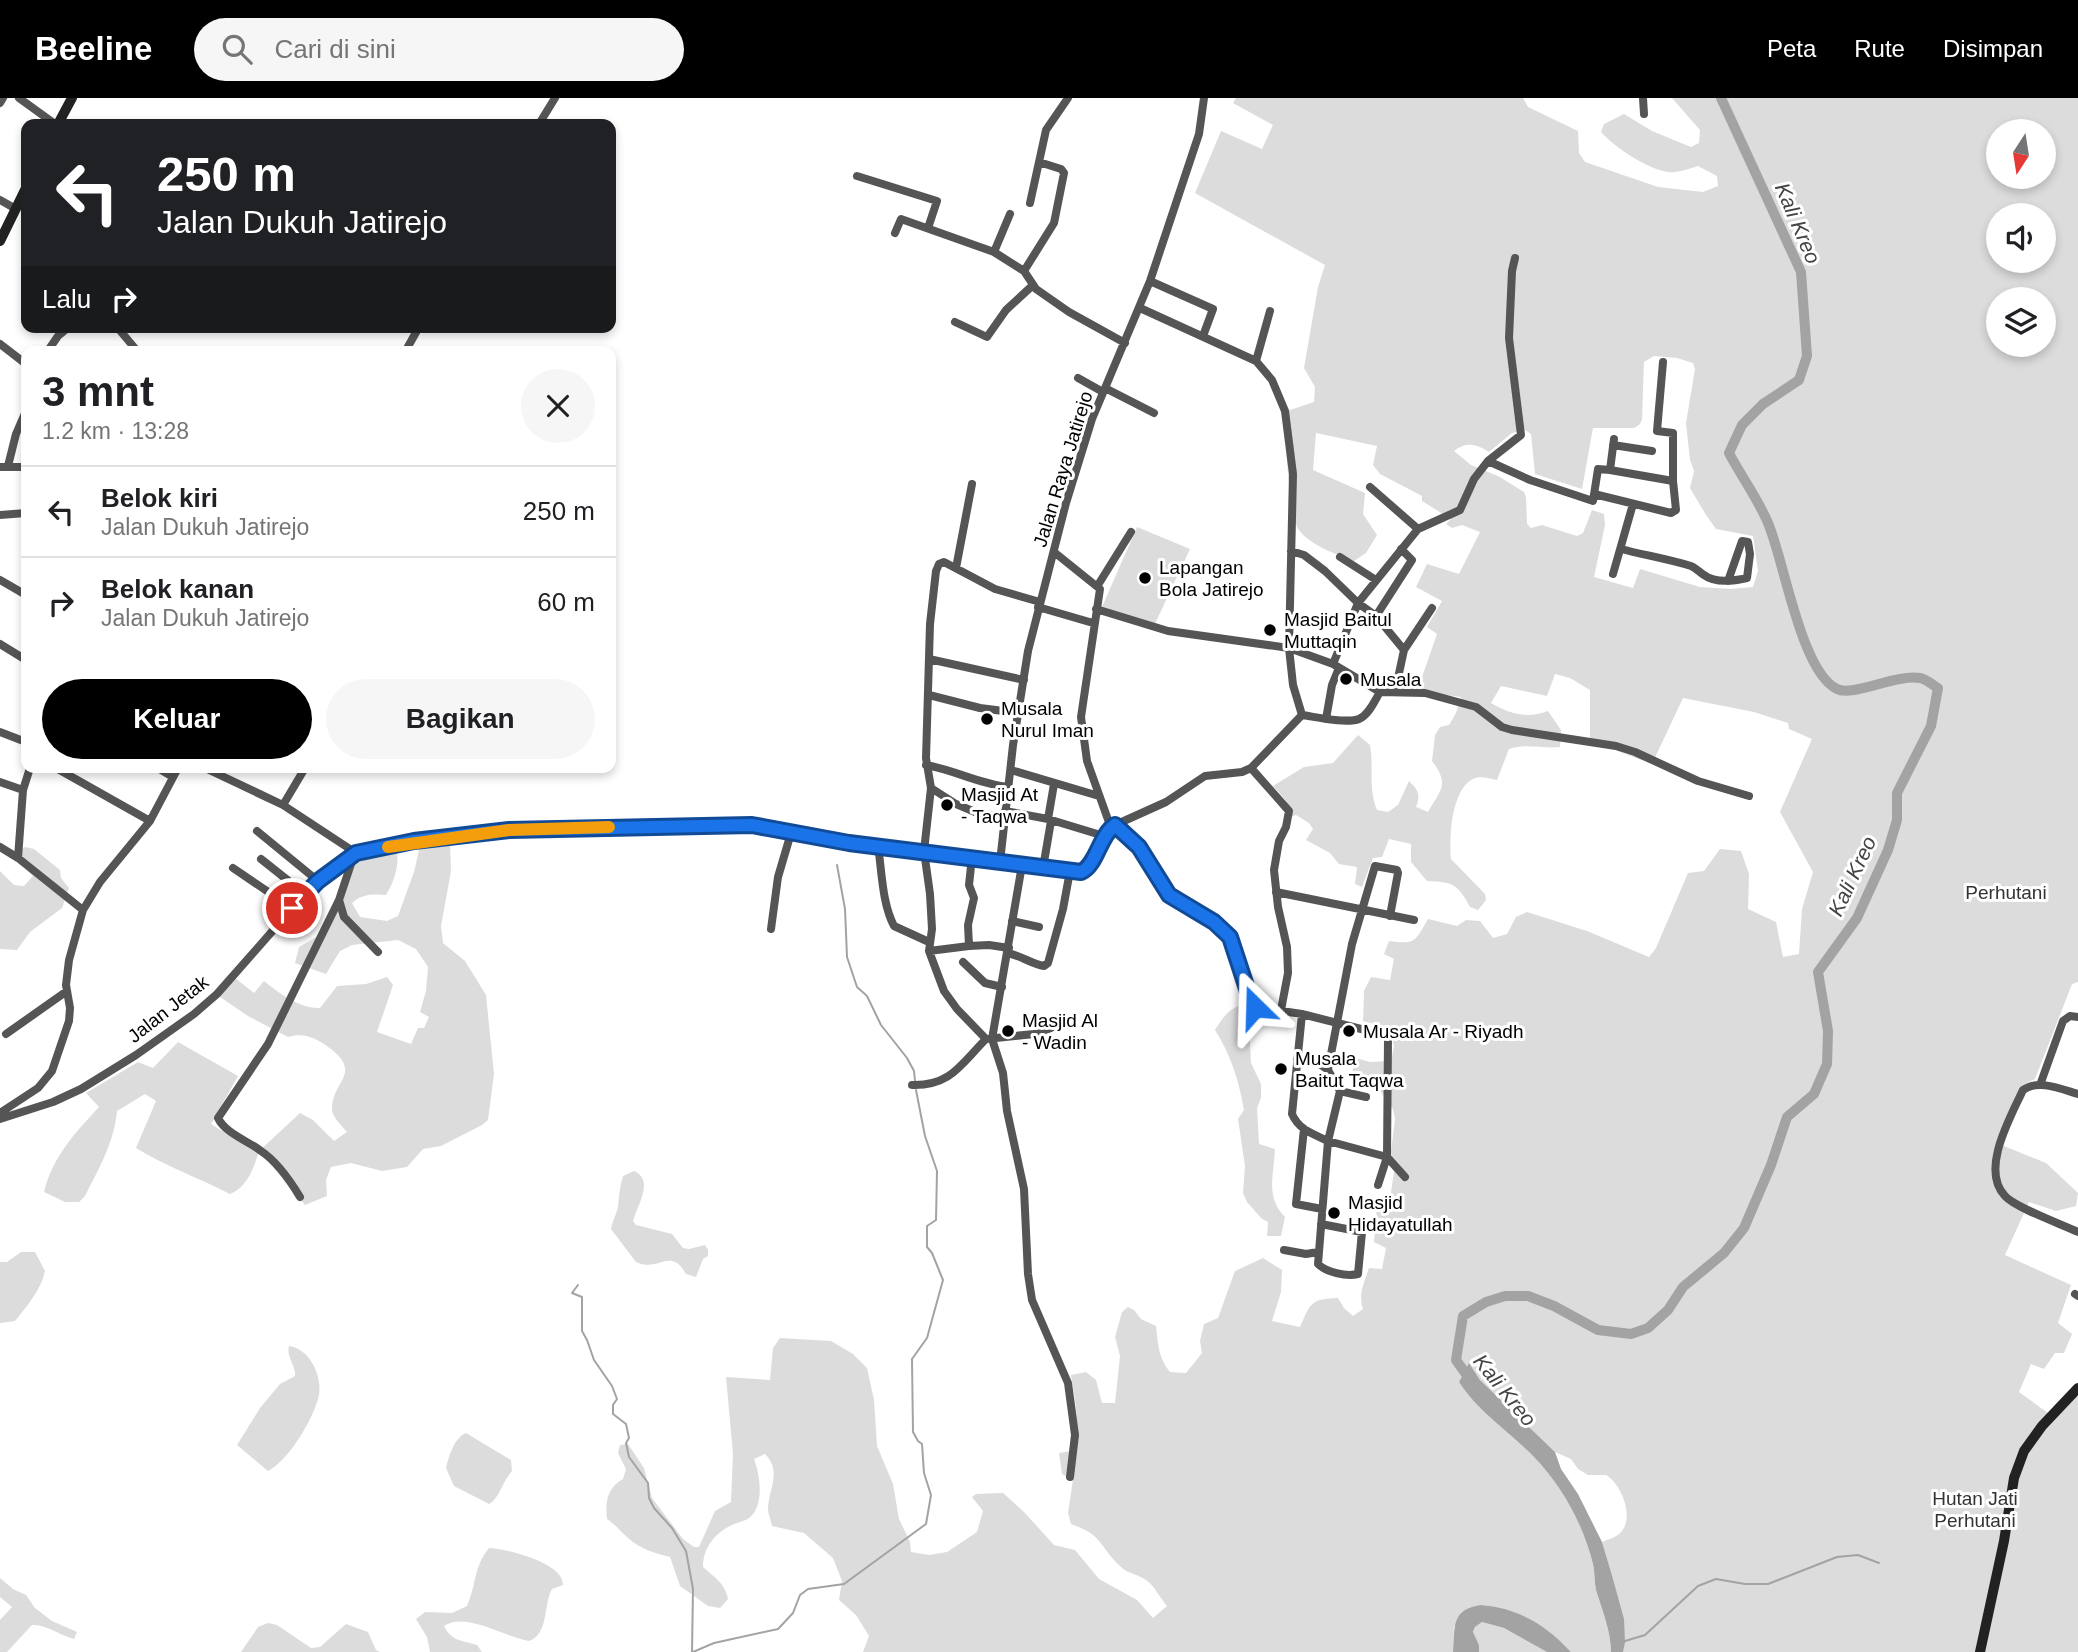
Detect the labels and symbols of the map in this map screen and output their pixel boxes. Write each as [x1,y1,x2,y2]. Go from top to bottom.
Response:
north arrow [1986,119,2056,189]
water label: Kali Kreo [1771,179,1825,267]
street label: Jalan Raya Jatirejo [1029,389,1097,549]
place label: Lapangan Bola Jatirejo [1159,557,1264,600]
marker: Lapangan Bola Jatirejo [1137,570,1153,586]
place label: Masjid Baitul Muttaqin [1284,609,1392,652]
marker: Masjid Baitul Muttaqin [1262,622,1278,638]
place label: Musala [1360,669,1422,690]
marker: Musala [1338,671,1354,687]
place label: Musala Nurul Iman [1001,698,1094,741]
marker: Musala Nurul Iman [979,711,995,727]
place label: Masjid At - Taqwa [961,784,1039,827]
marker: Masjid At - Taqwa [939,797,955,813]
water label: Kali Kreo [1824,832,1881,919]
pin [262,878,322,938]
park label: Perhutani [1965,882,2047,903]
position arrow [1218,970,1292,1044]
street label: Jalan Jetak [124,971,213,1047]
place label: Masjid Al - Wadin [1022,1010,1098,1053]
place label: Musala Ar - Riyadh [1363,1021,1524,1042]
marker: Masjid Al - Wadin [1000,1023,1016,1039]
marker: Musala Ar - Riyadh [1341,1023,1357,1039]
place label: Musala Baitut Taqwa [1295,1048,1404,1091]
marker: Musala Baitut Taqwa [1273,1061,1289,1077]
place label: Masjid Hidayatullah [1348,1192,1453,1235]
marker: Masjid Hidayatullah [1326,1205,1342,1221]
water label: Kali Kreo [1469,1350,1541,1431]
park label: Hutan Jati Perhutani [1932,1488,2018,1531]

